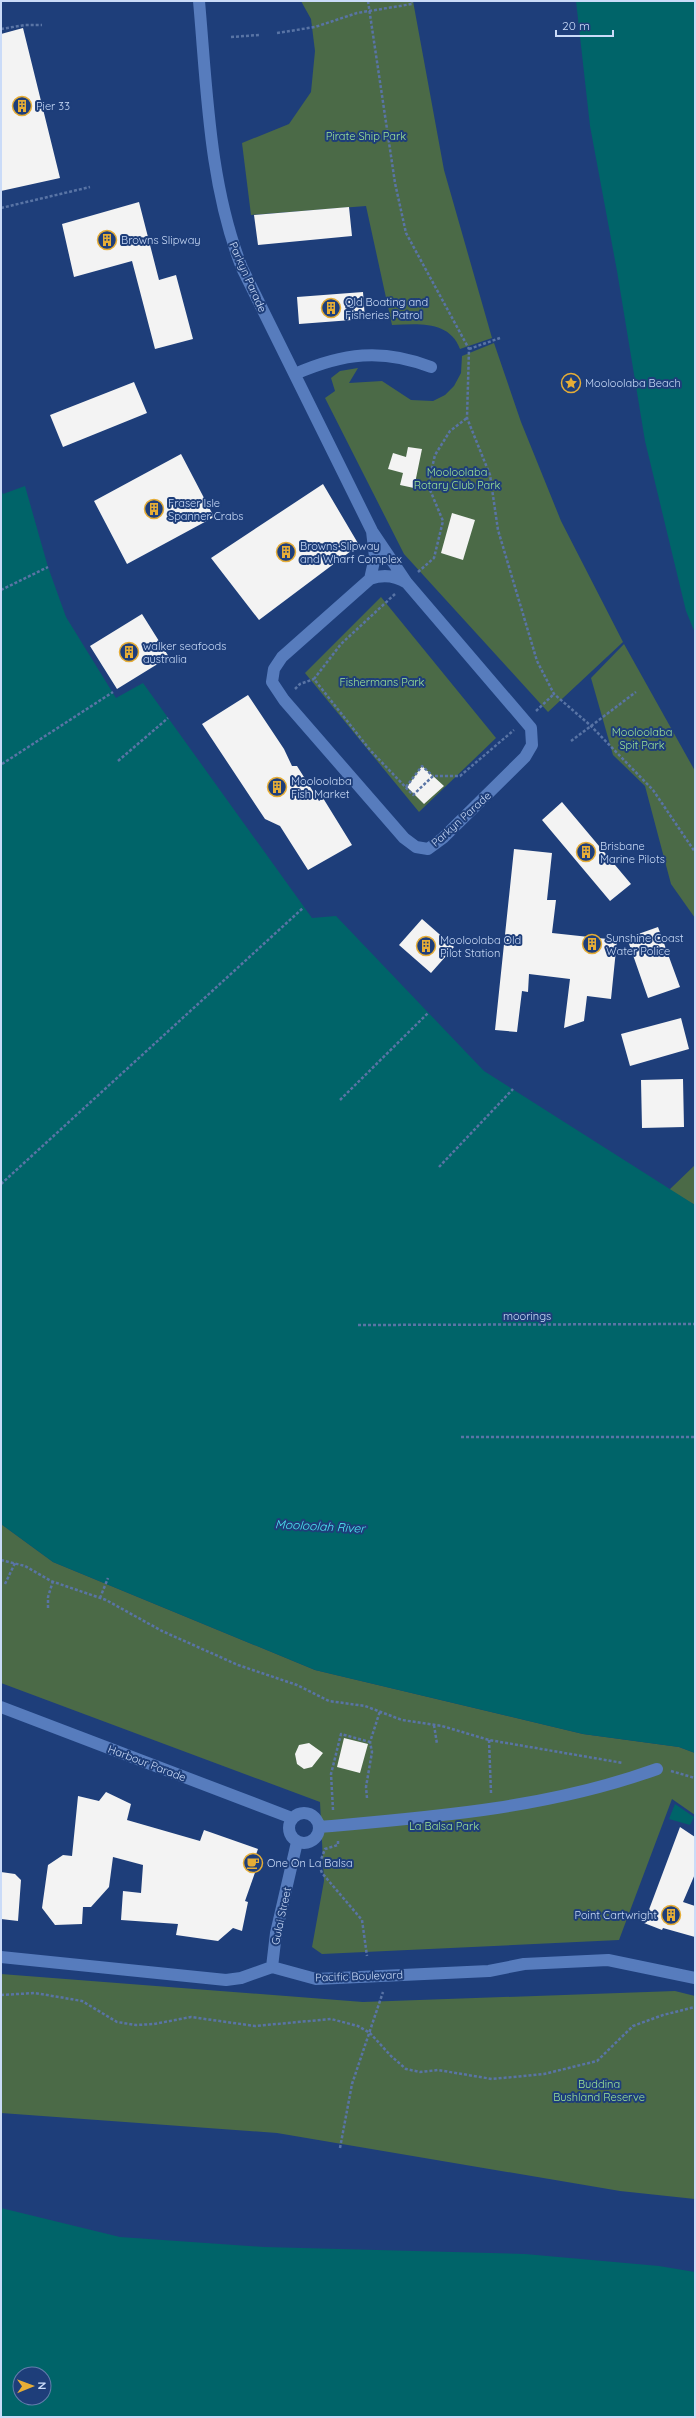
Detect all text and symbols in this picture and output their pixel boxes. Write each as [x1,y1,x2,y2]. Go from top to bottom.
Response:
scale bar [556,12,613,38]
text: 20 m [562,18,590,33]
building icon: Pier 33 [11,95,33,117]
place label: Pier 33 [36,99,70,113]
park label: Pirate Ship Park [326,129,406,143]
building icon: Browns Slipway [96,229,118,251]
place label: Browns Slipway [121,233,201,247]
street label: Parkyn Parade [226,240,270,314]
place label: Qld Boating and Fisheries Patrol [345,295,428,322]
building icon: Qld Boating and Fisheries Patrol [320,297,342,319]
place icon: Mooloolaba Beach [560,372,582,394]
place label: Mooloolaba Beach [585,376,681,390]
park label: Mooloolaba Rotary Club Park [414,465,500,492]
place label: Fraser Isle Spanner Crabs [168,496,243,523]
building icon: Fraser Isle Spanner Crabs [143,498,165,520]
place label: Browns Slipway and Wharf Complex [300,539,402,566]
building icon: Browns Slipway and Wharf Complex [275,541,297,563]
place label: walker seafoods australia [143,639,226,666]
building icon: walker seafoods australia [118,641,140,663]
park label: Fishermans Park [340,675,425,689]
park label: Mooloolaba Spit Park [612,725,672,752]
place label: Mooloolaba Fish Market [291,774,352,801]
building icon: Mooloolaba Fish Market [266,776,288,798]
street label: Parkyn Parade [428,788,494,850]
place label: Brisbane Marine Pilots [600,839,665,866]
building icon: Brisbane Marine Pilots [575,841,597,863]
place label: Sunshine Coast Water Police [606,931,684,958]
place label: Mooloolaba Old Pilot Station [440,933,521,960]
building icon: Sunshine Coast Water Police [581,933,603,955]
building icon: Mooloolaba Old Pilot Station [415,935,437,957]
street label: moorings [503,1309,551,1323]
water label: Mooloolah River [275,1516,367,1536]
street label: Harbour Parade [106,1742,188,1784]
park label: La Balsa Park [409,1819,479,1833]
cafe icon: One On La Balsa [242,1852,264,1874]
place label: One On La Balsa [267,1856,353,1870]
street label: Gulai Street [268,1886,294,1946]
building icon: Point Cartwright [660,1904,682,1926]
place label: Point Cartwright [575,1908,657,1922]
street label: Pacific Boulevard [315,1967,403,1985]
park label: Buddina Bushland Reserve [553,2077,645,2104]
north arrow [12,2366,52,2406]
text: N [35,2382,49,2390]

